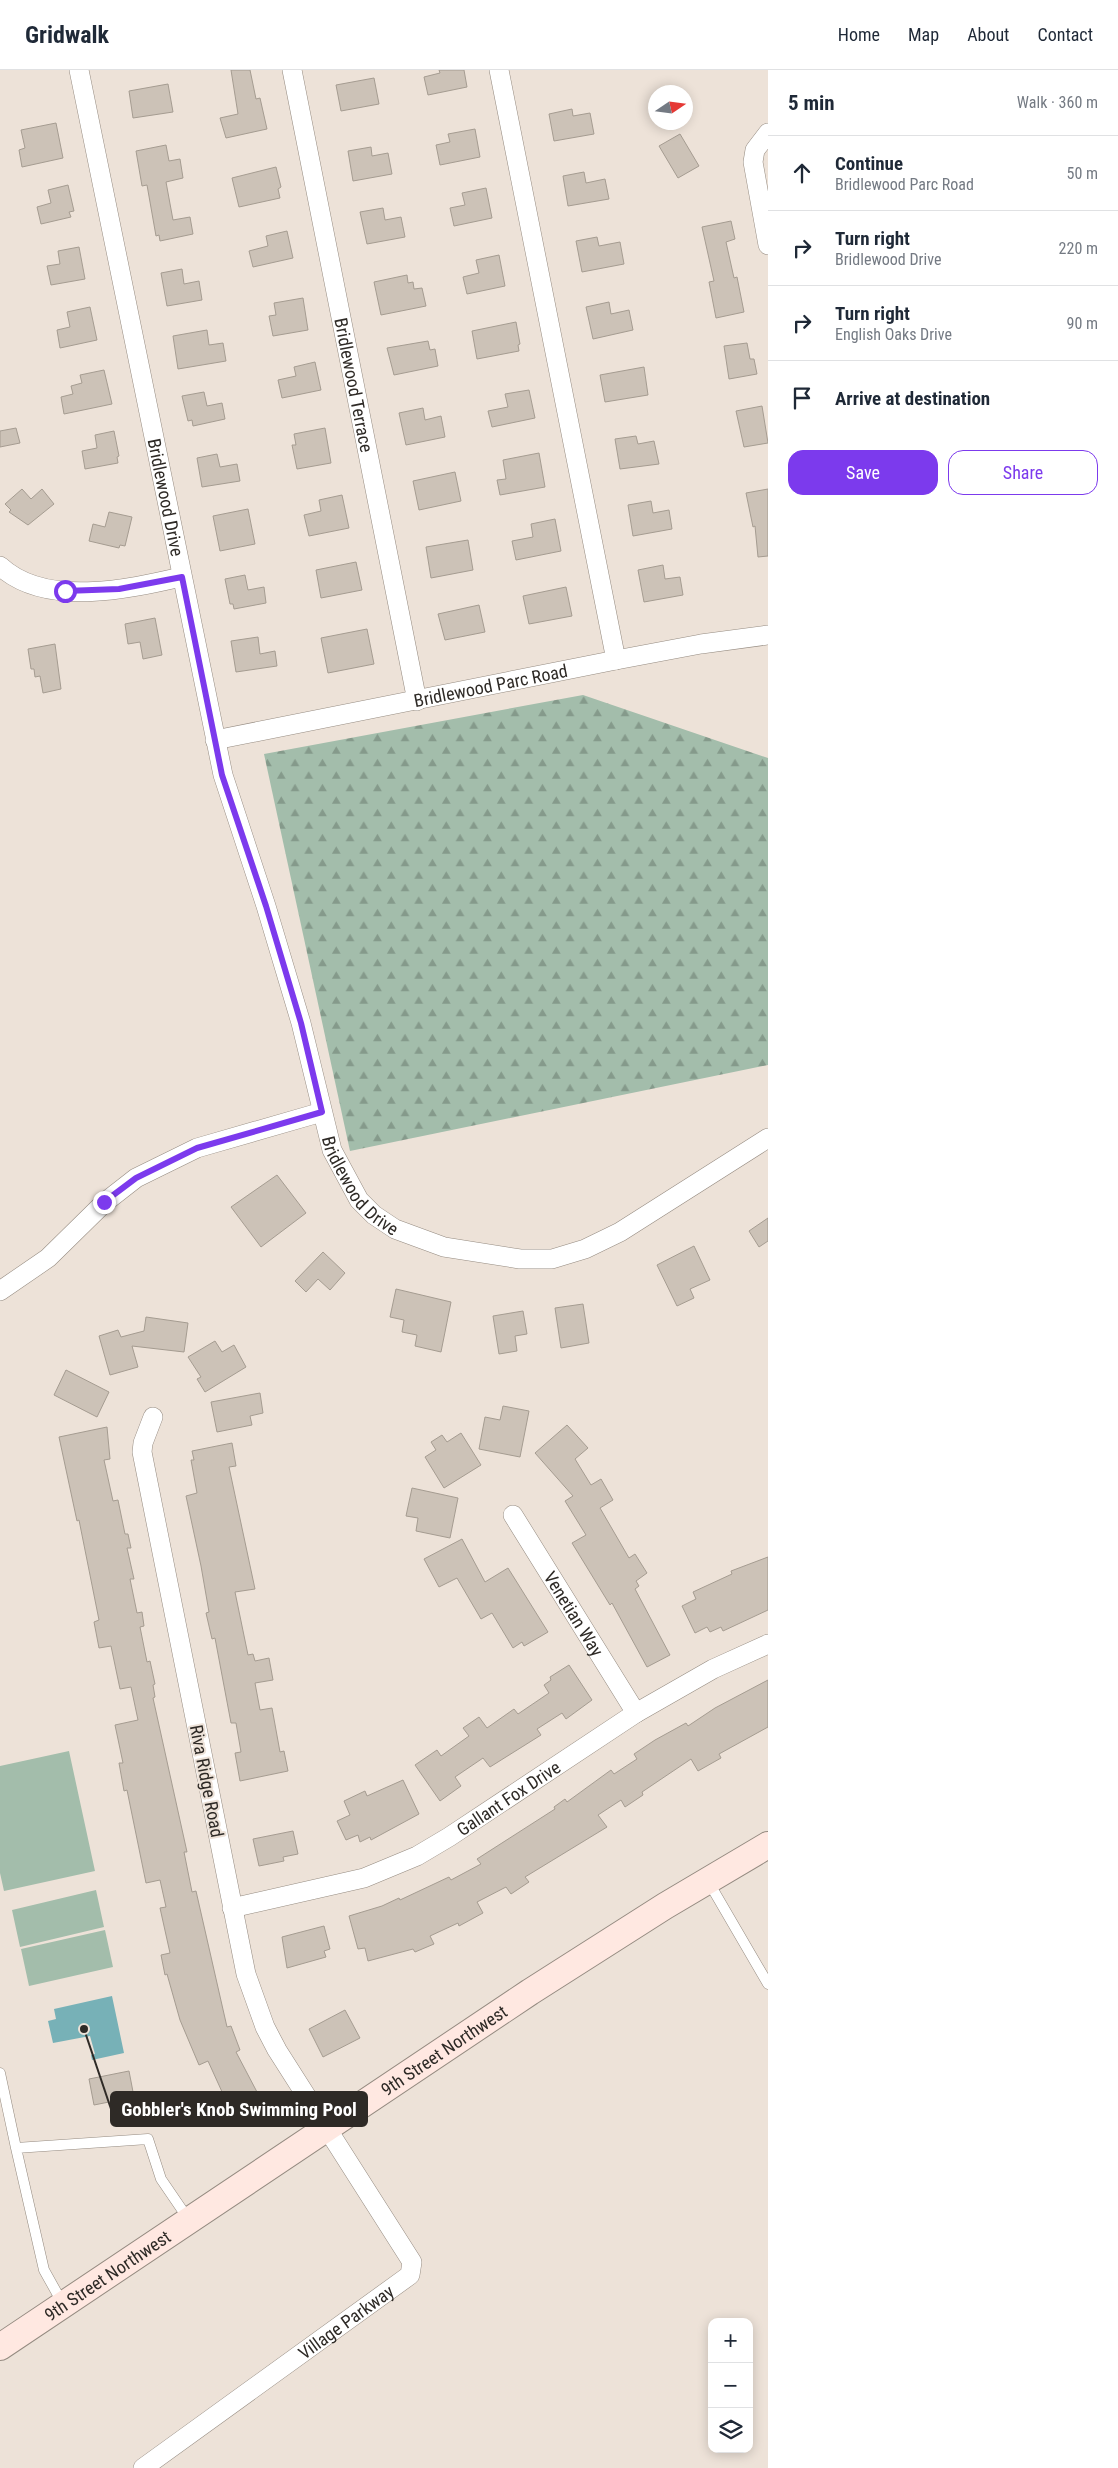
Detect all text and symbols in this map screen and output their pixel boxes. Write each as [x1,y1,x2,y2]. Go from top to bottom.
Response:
text: Gridwalk [25,21,109,49]
text: Home [838,24,880,45]
text: Map [908,24,939,45]
text: About [967,24,1009,45]
text: Contact [1037,24,1093,45]
north arrow [648,85,693,130]
text: 5 min [788,91,835,115]
text: Walk · 360 m [1017,93,1098,112]
text: Continue [835,152,903,175]
icon: ahead [788,159,816,187]
text: 50 m [1066,164,1098,183]
text: Bridlewood Parc Road [835,175,974,194]
text: Turn right [835,227,910,250]
icon: right [788,234,816,262]
text: 220 m [1059,239,1098,258]
text: Bridlewood Drive [835,250,941,269]
text: Turn right [835,302,910,325]
icon: right [788,309,816,337]
text: 90 m [1066,314,1098,333]
street label: Bridlewood Terrace [331,316,378,454]
text: English Oaks Drive [835,325,952,344]
icon: arrive [788,384,816,412]
text: Arrive at destination [835,387,990,410]
street label: Bridlewood Drive [144,436,189,558]
button: Save [788,450,938,495]
button: Share [948,450,1098,495]
route start [54,580,77,603]
street label: Bridlewood Parc Road [412,659,569,711]
street label: Bridlewood Drive [318,1134,403,1239]
route end [93,1191,116,1214]
street label: Venetian Way [540,1567,609,1660]
street label: Riva Ridge Road [186,1723,228,1839]
street label: Gallant Fox Drive [453,1756,564,1840]
street label: 9th Street Northwest [377,2000,511,2100]
callout: Gobbler's Knob Swimming Pool [111,2092,367,2126]
text: Gobbler's Knob Swimming Pool [121,2098,357,2121]
street label: 9th Street Northwest [40,2226,174,2325]
street label: Village Parkway [294,2280,398,2363]
map controls [708,2318,753,2453]
button: + [708,2318,753,2363]
button: − [708,2363,753,2408]
button: layers [708,2408,753,2453]

